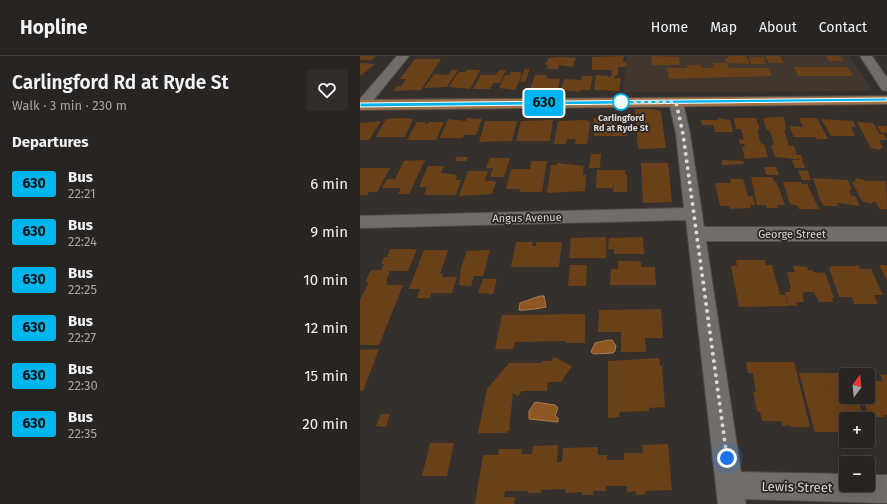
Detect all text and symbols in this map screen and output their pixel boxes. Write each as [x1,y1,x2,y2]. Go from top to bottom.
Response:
text: Hopline [20,16,88,39]
text: Home [651,19,688,36]
text: Map [710,19,737,36]
text: About [759,19,797,36]
text: Contact [819,19,867,36]
button: heart [306,69,348,111]
text: Carlingford Rd at Ryde St [12,71,229,94]
line badge: 630 [521,90,567,116]
marker: Carlingford Rd at Ryde St [612,93,630,111]
text: 630 [532,94,556,111]
text: Walk · 3 min · 230 m [12,98,127,113]
place label: Carlingford Rd at Ryde St [594,113,649,133]
text: Departures [12,133,89,151]
text: Bus [68,168,93,186]
text: 630 [22,175,46,192]
text: 6 min [310,175,348,193]
text: 22:21 [68,186,96,201]
street label: Angus Avenue [492,211,562,225]
text: Bus [68,216,93,234]
text: 630 [22,223,46,240]
text: 9 min [310,223,348,241]
street label: George Street [758,228,826,241]
text: 22:24 [68,234,97,249]
text: Bus [68,264,93,282]
text: 630 [22,271,46,288]
text: 10 min [303,271,348,289]
text: 22:25 [68,282,97,297]
text: Bus [68,312,93,330]
text: 630 [22,319,46,336]
text: 12 min [304,319,348,337]
text: 22:27 [68,330,96,345]
text: Bus [68,360,93,378]
text: 630 [22,367,46,384]
text: 15 min [304,367,348,385]
north arrow [839,368,875,404]
map controls [839,368,875,492]
text: 22:30 [68,378,98,393]
text: Bus [68,408,93,426]
button: + [839,412,875,448]
text: 630 [22,415,46,432]
text: 20 min [302,415,348,433]
text: 22:35 [68,426,97,441]
your location [717,448,737,468]
button: − [839,456,875,492]
street label: Lewis Street [761,479,833,495]

